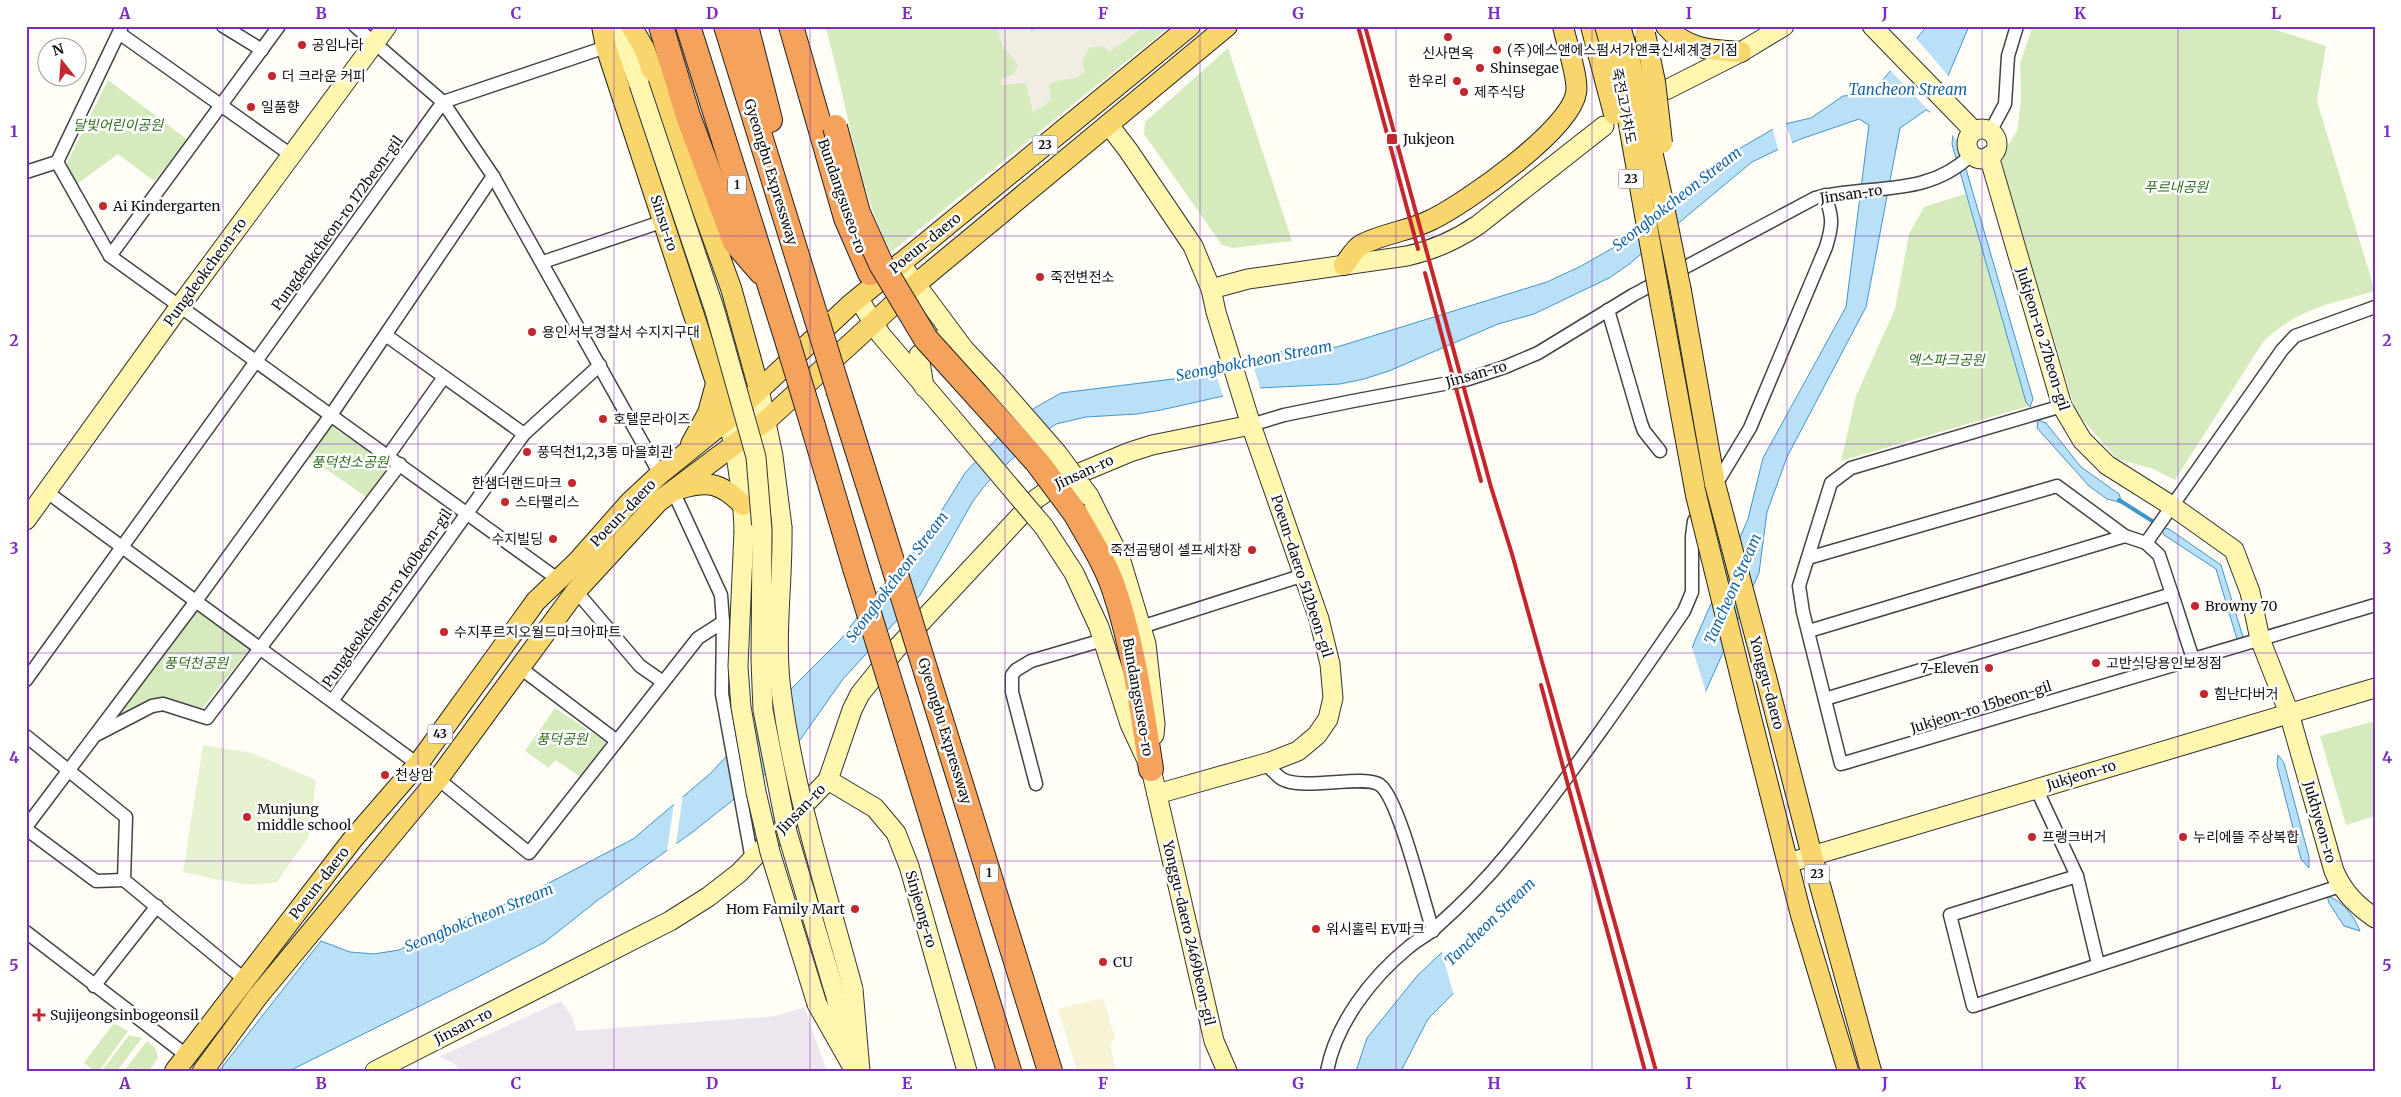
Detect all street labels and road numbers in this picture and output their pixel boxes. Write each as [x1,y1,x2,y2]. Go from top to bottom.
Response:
street label: 죽전고가차도 [1608,66,1640,146]
street label: Gyeongbu Expressway [740,97,802,248]
street label: Pungdeokcheon-ro 172beon-gil [267,132,407,314]
street label: Bundangsuseo-ro [814,136,870,256]
road number: 23 [1032,136,1058,154]
road number: 23 [1618,170,1644,188]
road number: 1 [728,176,746,194]
street label: Jinsan-ro [1818,181,1883,207]
street label: Sinsu-ro [647,193,681,253]
street label: Poeun-daero [886,209,964,277]
street label: Pungdeokcheon-ro [160,214,250,330]
street label: Jukjeon-ro 27beon-gil [2012,264,2074,413]
street label: Jinsan-ro [1442,357,1509,392]
street label: Jinsan-ro [1051,451,1116,494]
street label: Poeun-daero [586,475,660,551]
street label: Poeun-daero 512beon-gil [1267,492,1337,660]
street label: Pungdeokcheon-ro 160beon-gil [318,505,456,691]
street label: Yonggu-daero [1746,634,1788,731]
street label: Bundangsuseo-ro [1119,636,1157,758]
street label: Gyeongbu Expressway [914,656,976,807]
street label: Jukjeon-ro 15beon-gil [1907,677,2055,737]
road number: 43 [428,724,452,744]
street label: Jukjeon-ro [2043,756,2118,794]
street label: Jukhyeon-ro [2299,778,2340,865]
street label: Jinsan-ro [772,780,829,839]
street label: Yonggu-daero 2469beon-gil [1159,838,1219,1028]
street label: Poeun-daero [285,843,353,923]
road number: 1 [980,864,998,882]
road number: 23 [1804,864,1830,884]
street label: Sinjeong-ro [901,868,941,950]
street label: Jinsan-ro [430,1004,495,1049]

